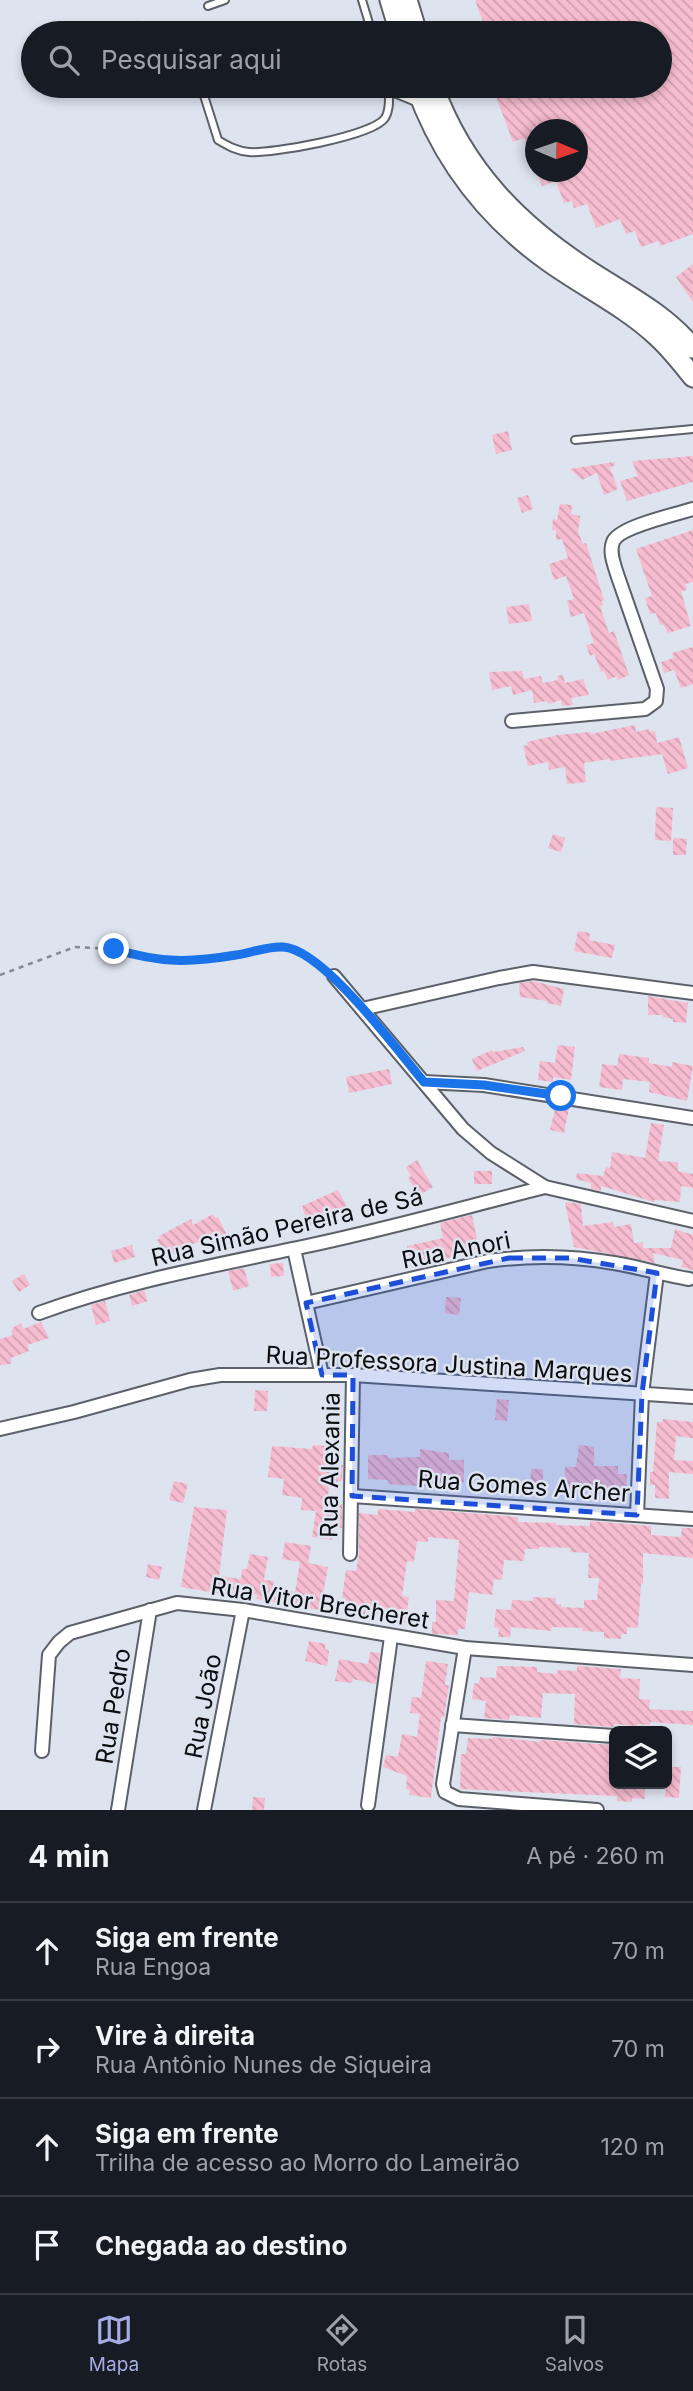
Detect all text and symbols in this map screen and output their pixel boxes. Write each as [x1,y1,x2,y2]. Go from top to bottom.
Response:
search box [21,21,672,98]
icon: search [45,41,83,79]
text: Pesquisar aqui [101,44,282,75]
north arrow [525,119,588,182]
route end [98,933,129,964]
route start [545,1080,576,1111]
street label: Rua Simão Pereira de Sá [148,1182,426,1272]
street label: Rua Anori [399,1225,513,1275]
street label: Rua Professora Justina Marques [265,1340,633,1388]
street label: Rua Alexania [314,1392,346,1538]
street label: Rua Gomes Archer [417,1464,631,1508]
street label: Rua Vitor Brecheret [209,1571,431,1635]
street label: Rua Pedro [90,1646,136,1766]
street label: Rua João [179,1651,227,1761]
map controls [609,1726,672,1789]
button: layers [609,1726,672,1789]
text: 4 min [28,1838,110,1874]
text: A pé · 260 m [526,1842,665,1870]
text: Siga em frente [95,1922,279,1953]
icon: ahead [28,1932,66,1970]
text: 70 m [611,1937,665,1965]
text: Rua Engoa [95,1953,211,1981]
text: Vire à direita [95,2020,255,2051]
icon: right [28,2030,66,2068]
text: 70 m [611,2035,665,2063]
text: Rua Antônio Nunes de Siqueira [95,2051,432,2079]
text: Siga em frente [95,2118,279,2149]
icon: ahead [28,2128,66,2166]
text: 120 m [600,2133,665,2161]
text: Trilha de acesso ao Morro do Lameirão [95,2149,520,2177]
icon: arrive [28,2226,66,2264]
text: Chegada ao destino [95,2230,347,2261]
tab: Mapa [89,2311,139,2376]
tab: Rotas [317,2311,367,2376]
tab: Salvos [545,2311,604,2376]

